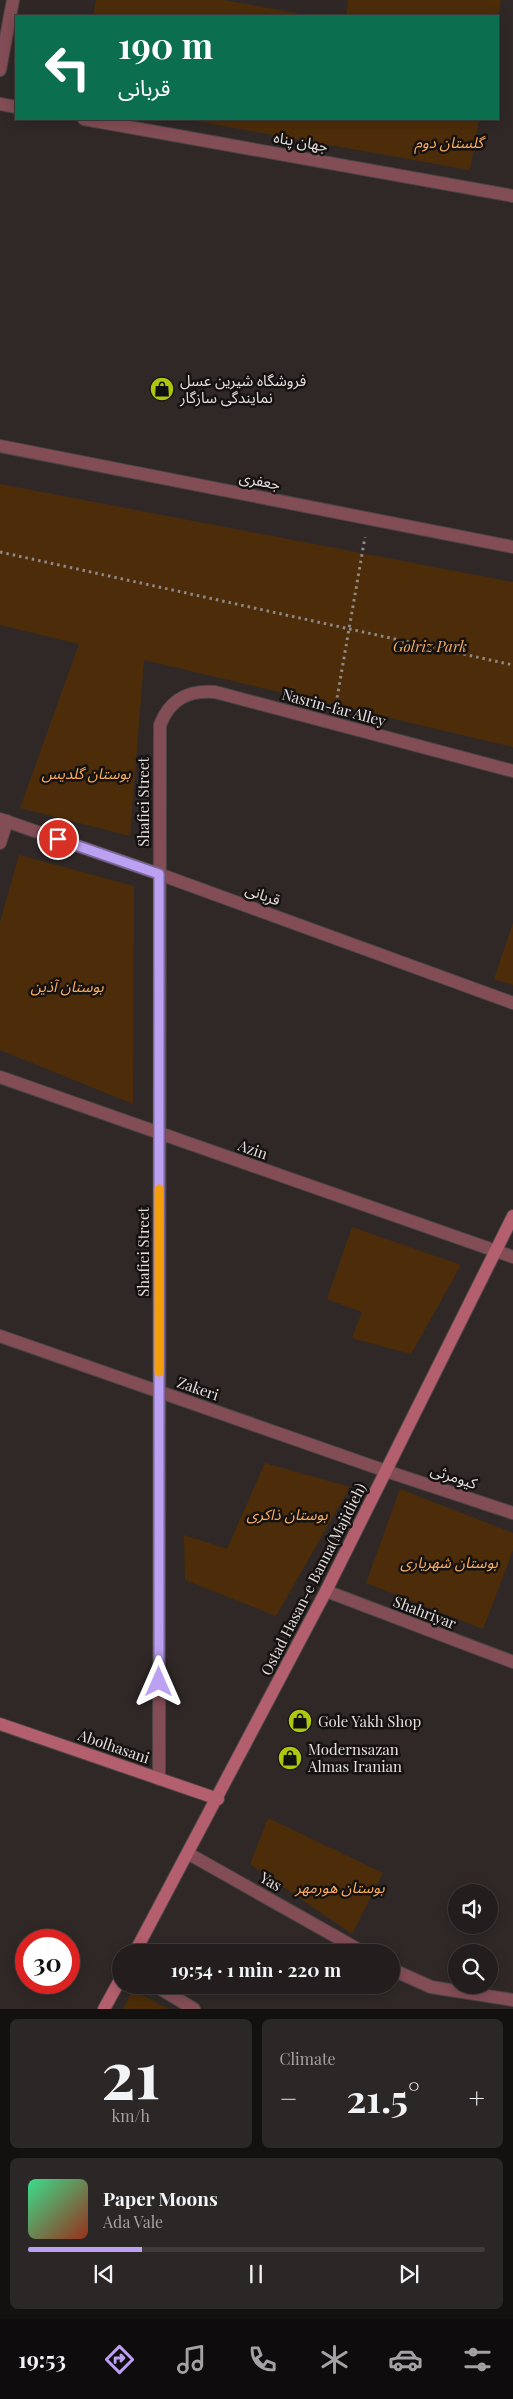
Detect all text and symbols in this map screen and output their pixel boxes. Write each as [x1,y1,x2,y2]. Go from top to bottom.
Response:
text: 190 m [118,21,213,68]
icon: left [35,35,100,100]
text: قربانی [118,72,170,102]
street label: جهان پناه [272,126,330,157]
park label: گلستان دوم [414,132,486,154]
place label: فروشگاه شیرین عسل نمایندگی سازگار [179,370,306,407]
shop icon: فروشگاه شیرین عسل نمایندگی سازگار [149,376,175,402]
street label: جعفری [238,466,282,494]
park label: Golriz Park [393,636,467,656]
street label: Nasrin-far Alley [280,684,389,731]
street label: Shafiei Street [133,756,153,847]
park label: بوستان گلدیس [41,763,132,783]
pin [37,818,79,860]
icon: arrive [44,825,72,853]
street label: قربانی [243,879,283,910]
park label: بوستان آذین [30,976,104,996]
street label: Azin [235,1134,270,1163]
street label: Shafiei Street [133,1206,153,1297]
street label: Zakeri [174,1372,222,1405]
street label: کیومرثی [428,1459,481,1493]
street label: Ostad Hasan-e Banna(Majidieh) [256,1479,370,1679]
park label: بوستان ذاکری [246,1504,329,1524]
park label: بوستان شهریاری [400,1552,499,1572]
street label: Shahriyar [391,1591,460,1633]
position arrow [132,1655,184,1707]
shop icon: Gole Yakh Shop [287,1708,313,1734]
place label: Gole Yakh Shop [318,1711,421,1731]
street label: Abolhasani [75,1724,153,1768]
place label: Modernsazan Almas Iranian [307,1739,402,1776]
shop icon: Modernsazan Almas Iranian [277,1745,303,1771]
street label: Yas [256,1866,286,1895]
park label: بوستان هورمهر [295,1877,385,1897]
map controls [448,1884,498,1994]
button: sound [448,1884,498,1934]
speed limit sign: 30 [15,1929,80,1994]
button: search [448,1944,498,1994]
text: 19:54 · 1 min · 220 m [171,1956,341,1982]
text: 21 [101,2029,160,2115]
text: Climate [280,2048,336,2069]
text: 21.5° [346,2072,420,2123]
text: − [280,2079,298,2116]
text: + [469,2079,485,2116]
text: km/h [112,2105,150,2126]
text: Paper Moons [103,2185,218,2211]
text: Ada Vale [103,2211,163,2232]
icon: previous [90,2260,118,2288]
icon: pause [242,2260,270,2288]
icon: next [395,2260,423,2288]
icon: directions [102,2342,137,2377]
icon: music [174,2342,209,2377]
icon: phone [245,2342,280,2377]
icon: climate [317,2342,352,2377]
icon: car [388,2342,423,2377]
icon: filters [460,2342,495,2377]
text: 19:53 [18,2344,66,2374]

